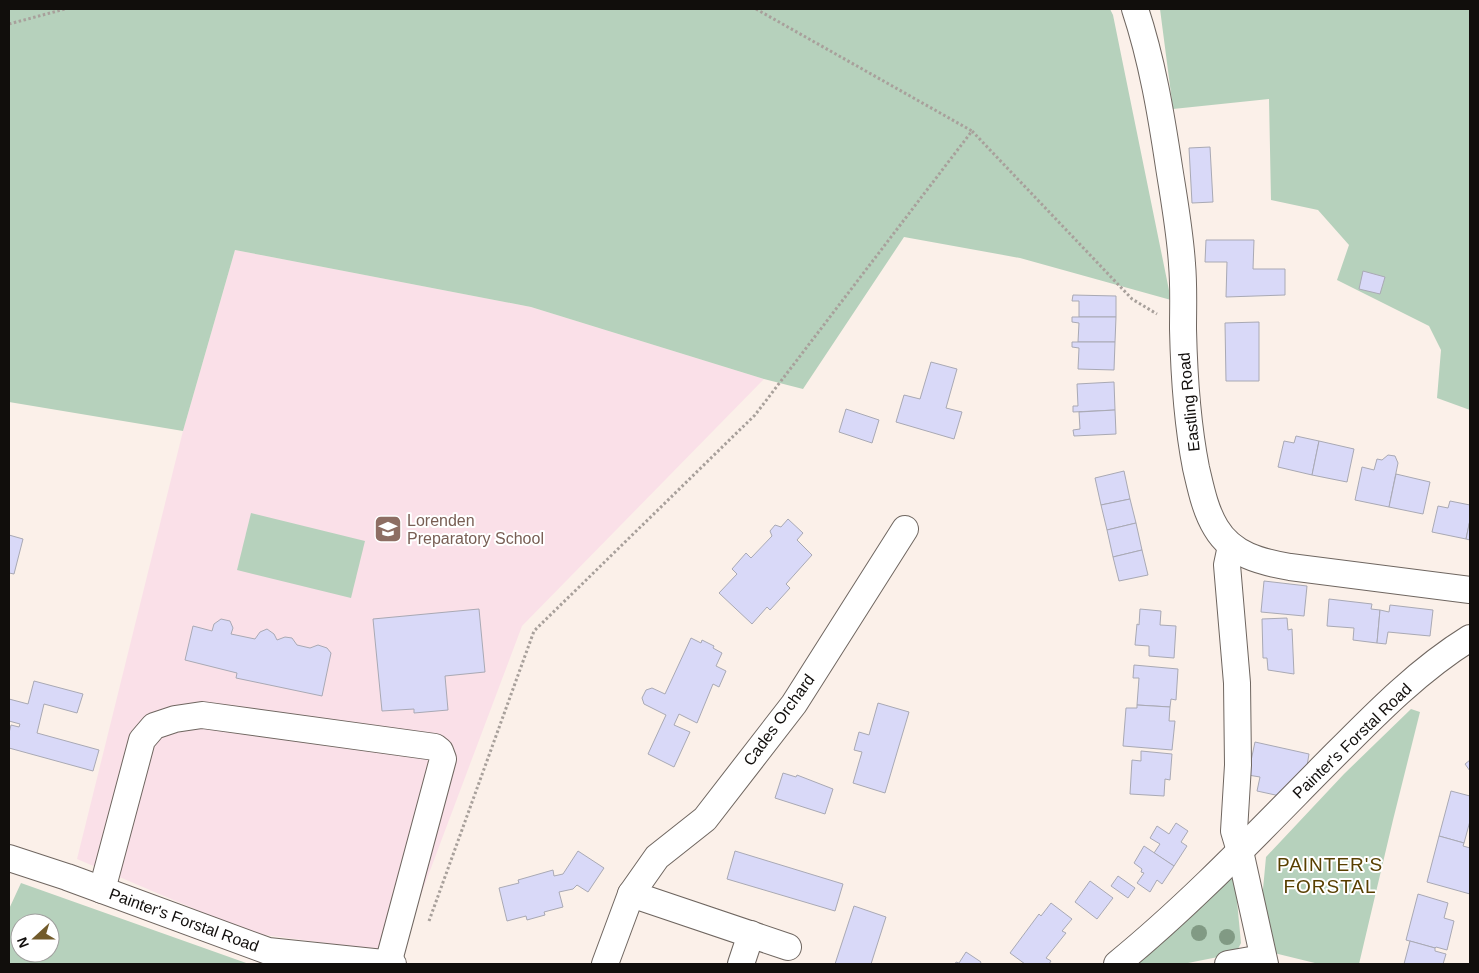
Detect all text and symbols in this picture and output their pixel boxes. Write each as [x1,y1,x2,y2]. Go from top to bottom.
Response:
street label: Eastling Road [1175,352,1203,452]
place label: Lorenden Preparatory School [407,512,544,547]
school or university icon: Lorenden Preparatory School [373,514,403,544]
street label: Cades Orchard [740,671,818,769]
street label: Painter's Forstal Road [1289,680,1415,802]
district label: PAINTER'S FORSTAL [1277,854,1383,897]
street label: Painter's Forstal Road [107,885,261,955]
north arrow [10,913,60,963]
text: N [14,935,32,950]

